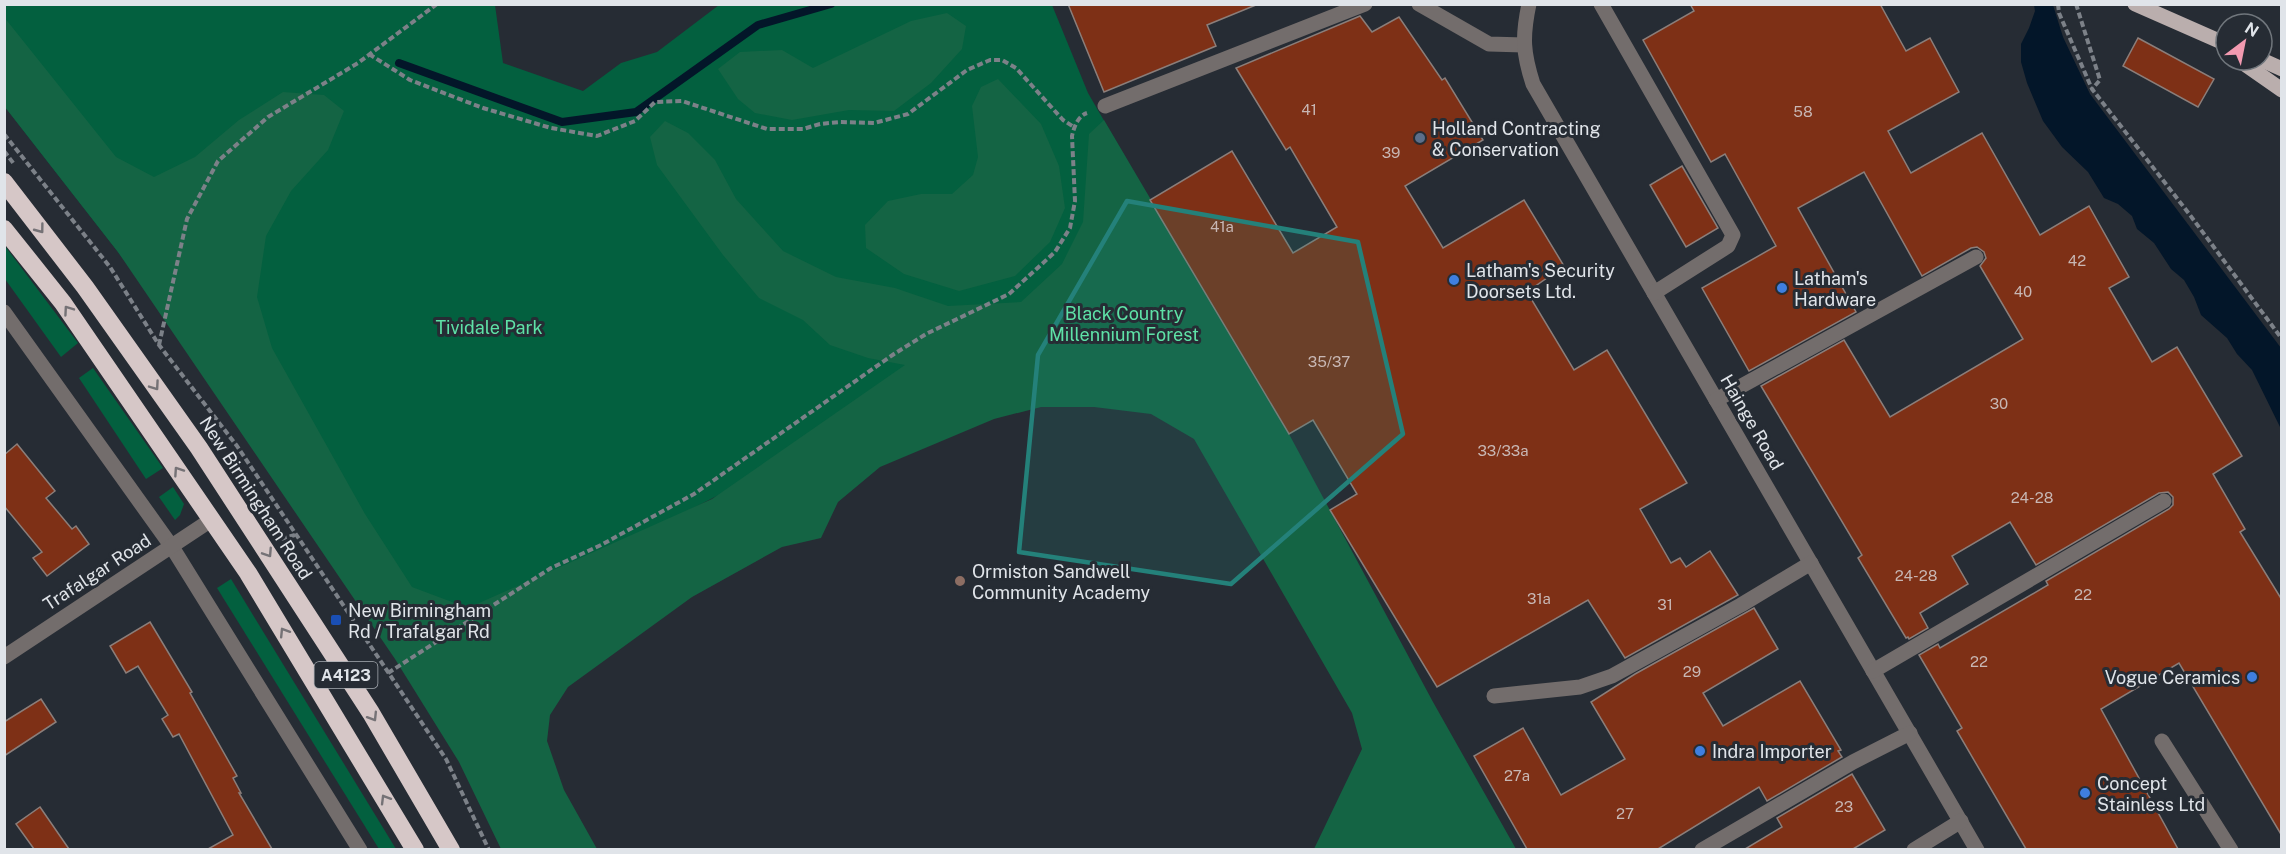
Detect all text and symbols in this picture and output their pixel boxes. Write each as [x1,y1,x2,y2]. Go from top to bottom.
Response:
north arrow [2214,12,2274,72]
text: N [2241,18,2262,41]
house number: 41 [1301,101,1317,118]
house number: 58 [1793,103,1813,120]
place label: Holland Contracting & Conservation [1432,118,1601,160]
marker: Holland Contracting & Conservation [1413,131,1427,145]
house number: 39 [1382,144,1400,161]
house number: 41a [1210,218,1234,235]
one-way arrow [33,222,44,233]
house number: 42 [2068,252,2086,269]
place label: Latham's Security Doorsets Ltd. [1466,260,1615,302]
place label: Latham's Hardware [1794,268,1876,310]
marker: Latham's Security Doorsets Ltd. [1447,273,1461,287]
marker: Latham's Hardware [1775,281,1789,295]
house number: 40 [2014,283,2032,300]
park label: Black Country Millennium Forest [1049,303,1199,345]
one-way arrow [64,306,75,317]
park label: Tividale Park [435,317,543,338]
house number: 35/37 [1308,353,1350,370]
street label: Hainge Road [1716,371,1788,473]
one-way arrow [148,380,159,391]
house number: 30 [1990,395,2008,412]
street label: New Birmingham Road [195,413,317,583]
house number: 33/33a [1477,442,1529,459]
one-way arrow [174,467,185,478]
house number: 24-28 [2011,489,2053,506]
street label: Trafalgar Road [39,529,155,615]
one-way arrow [260,547,272,557]
place label: Ormiston Sandwell Community Academy [972,561,1150,603]
house number: 24-28 [1895,567,1937,584]
marker: Ormiston Sandwell Community Academy [953,574,967,588]
house number: 22 [2074,586,2092,603]
house number: 31a [1527,590,1551,607]
house number: 31 [1657,596,1673,613]
place label: New Birmingham Rd / Trafalgar Rd [348,600,491,642]
marker: New Birmingham Rd / Trafalgar Rd [329,613,343,627]
one-way arrow [280,628,292,638]
house number: 22 [1970,653,1988,670]
road number: A4123 [314,662,378,688]
house number: 29 [1683,663,1701,680]
place label: Vogue Ceramics [2105,667,2240,688]
marker: Vogue Ceramics [2245,670,2259,684]
one-way arrow [365,711,377,721]
place label: Indra Importer [1712,741,1832,762]
marker: Indra Importer [1693,744,1707,758]
house number: 27a [1504,767,1530,784]
place label: Concept Stainless Ltd [2097,773,2205,815]
marker: Concept Stainless Ltd [2078,786,2092,800]
one-way arrow [381,795,393,805]
house number: 23 [1835,798,1853,815]
house number: 27 [1616,805,1634,822]

